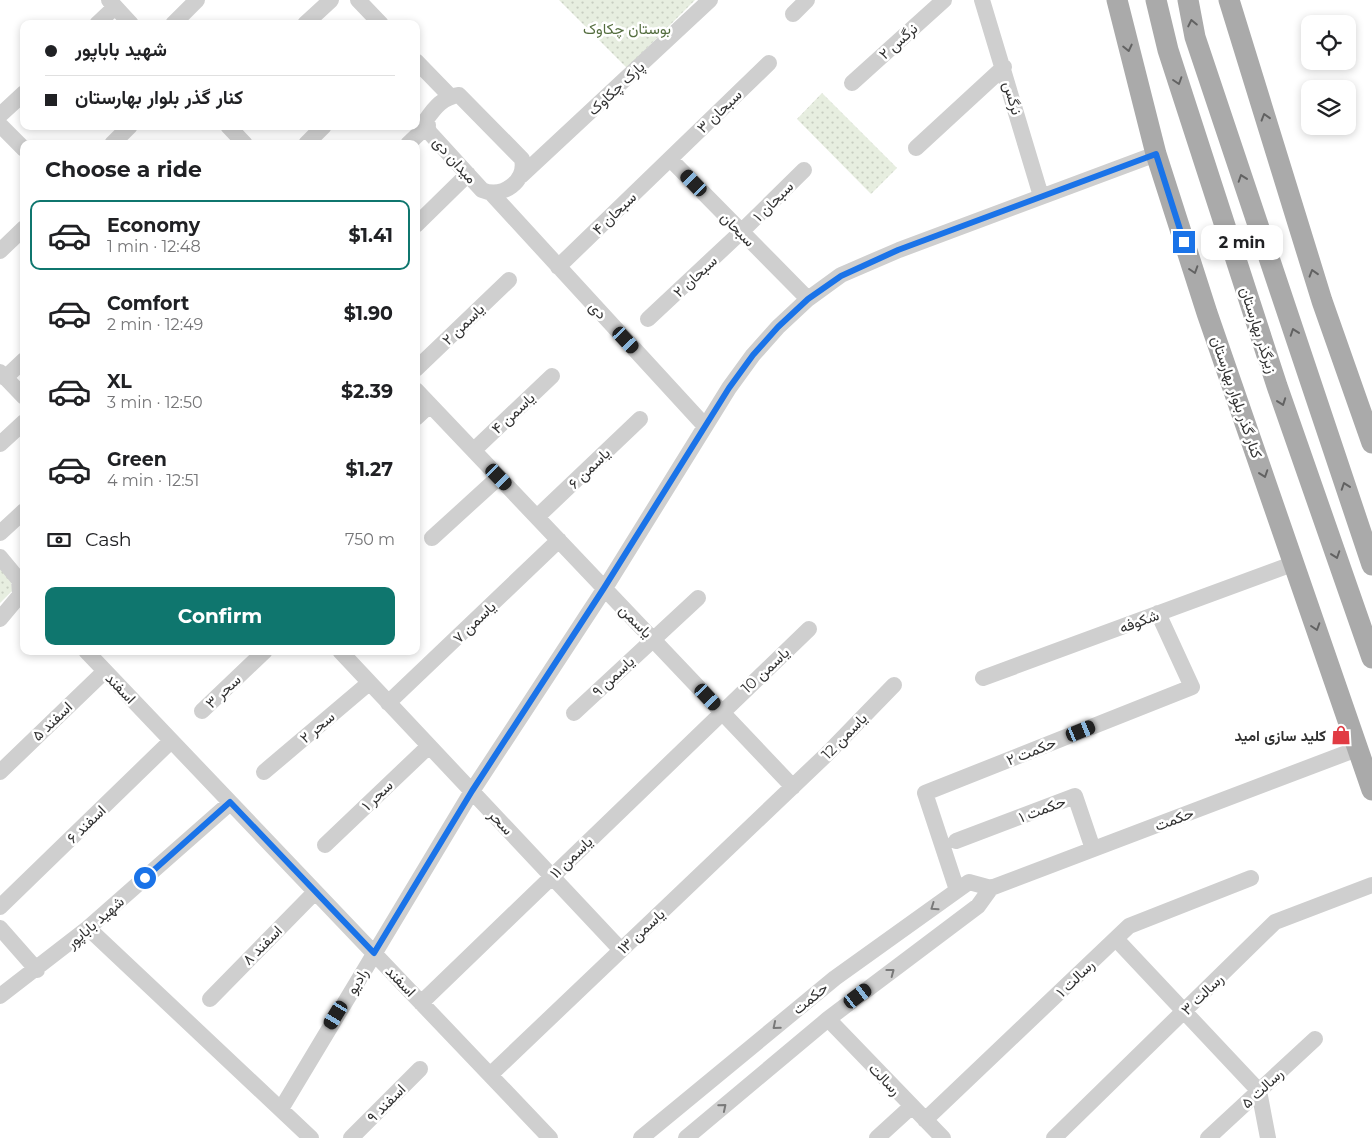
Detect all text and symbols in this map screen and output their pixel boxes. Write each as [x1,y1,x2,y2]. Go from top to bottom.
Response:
map controls [1301,15,1356,135]
button: locate [1301,15,1356,70]
park label: بوستان چکاوک [583,19,671,39]
street label: نرگس ۲ [875,19,922,64]
one-way arrow [1188,19,1198,28]
text: شهید باباپور [75,38,167,61]
one-way arrow [1122,43,1133,52]
street label: پارک چکاوک [584,57,649,120]
one-way arrow [1172,76,1182,84]
street label: نرگس [998,79,1027,117]
button: layers [1301,80,1356,135]
street label: سبحان ۳ [693,85,746,137]
text: کنار گذر بلوار بهارستان [75,86,243,109]
one-way arrow [1261,114,1271,122]
street label: میدان دی [428,133,481,188]
text: Choose a ride [45,156,202,183]
car [678,167,709,199]
one-way arrow [1238,174,1248,182]
street label: سبحان ۱ [749,177,797,225]
street label: سبحان ۴ [588,187,640,239]
street label: سبحان [717,208,759,250]
icon: car [47,213,92,258]
text: Economy [107,214,200,237]
text: $1.41 [349,224,393,247]
callout: 2 min [1202,224,1284,260]
route end [1173,231,1195,253]
text: 2 min [1219,233,1265,252]
text: 1 min · 12:48 [107,237,201,256]
street label: سبحان ۲ [669,251,721,301]
one-way arrow [1188,266,1198,274]
one-way arrow [1308,269,1318,277]
street label: زیرگذر بهارستان [1236,284,1282,376]
icon: car [47,291,92,336]
text: Comfort [107,292,189,315]
street label: دی [584,297,611,324]
street label: یاسمن ۲ [438,299,489,349]
text: $1.90 [344,302,393,325]
text: 2 min · 12:49 [107,315,203,334]
car [610,324,641,356]
one-way arrow [1290,328,1300,336]
street label: کنار گذر بلوار بهارستان [1207,333,1267,461]
icon: car [47,369,92,414]
text: XL [107,370,132,393]
text: $2.39 [341,380,393,403]
street label: یاسمن ۴ [487,388,539,439]
text: 3 min · 12:50 [107,393,203,412]
one-way arrow [1276,397,1286,405]
street label: یاسمن ۶ [564,443,615,493]
icon: car [47,447,92,492]
text: Green [107,448,167,471]
text: $1.27 [345,458,393,481]
car [483,461,514,493]
one-way arrow [1258,469,1268,477]
text: 4 min · 12:51 [107,471,199,490]
one-way arrow [1341,482,1351,491]
icon: cash [45,526,73,554]
text: Cash [85,528,132,551]
text: 750 m [345,530,395,549]
one-way arrow [1330,550,1340,559]
button: Confirm [45,587,395,645]
street label: یاسمن ۷ [448,597,500,648]
street label: یاسمن [615,600,657,643]
street label: شکوفه [1117,605,1162,637]
one-way arrow [1311,623,1321,631]
street label: یاسمن 10 [737,643,794,698]
street label: یاسمن ۹ [588,652,639,701]
street label: اسفند [102,669,140,707]
street label: سحر ۳ [201,670,245,712]
car [692,681,723,713]
street label: اسفند ۵ [28,697,76,745]
street label: سحر ۲ [296,707,338,747]
street label: یاسمن 12 [817,709,872,764]
car [1064,718,1097,744]
shop icon: کلید سازی امید [1330,724,1352,746]
place label: کلید سازی امید [1234,726,1326,745]
street label: حکمت ۲ [1003,732,1059,770]
street label: سحر ۱ [357,776,397,814]
street label: حکمت ۱ [1016,791,1068,827]
street label: اسفند ۶ [62,801,110,847]
street label: حکمت [1152,803,1196,835]
street label: سحر [484,805,518,839]
street label: یاسمن ۱۱ [546,832,597,883]
route start [134,867,156,889]
street label: شهید باباپور [61,892,129,954]
one-way arrow [930,901,939,910]
street label: یاسمن ۱۳ [613,904,669,958]
street label: اسفند ۸ [238,921,286,969]
street label: رسالت ۱ [1052,955,1098,1001]
street label: اسفند [382,962,420,1000]
street label: رادیو [342,965,372,997]
one-way arrow [885,969,895,978]
street label: رسالت ۳ [1177,969,1227,1019]
street label: حکمت [788,978,832,1018]
car [841,981,874,1011]
car [321,998,350,1032]
one-way arrow [773,1020,782,1029]
street label: رسالت [865,1059,905,1099]
street label: رسالت ۵ [1237,1064,1287,1112]
street label: اسفند ۹ [363,1080,409,1126]
one-way arrow [718,1103,727,1112]

